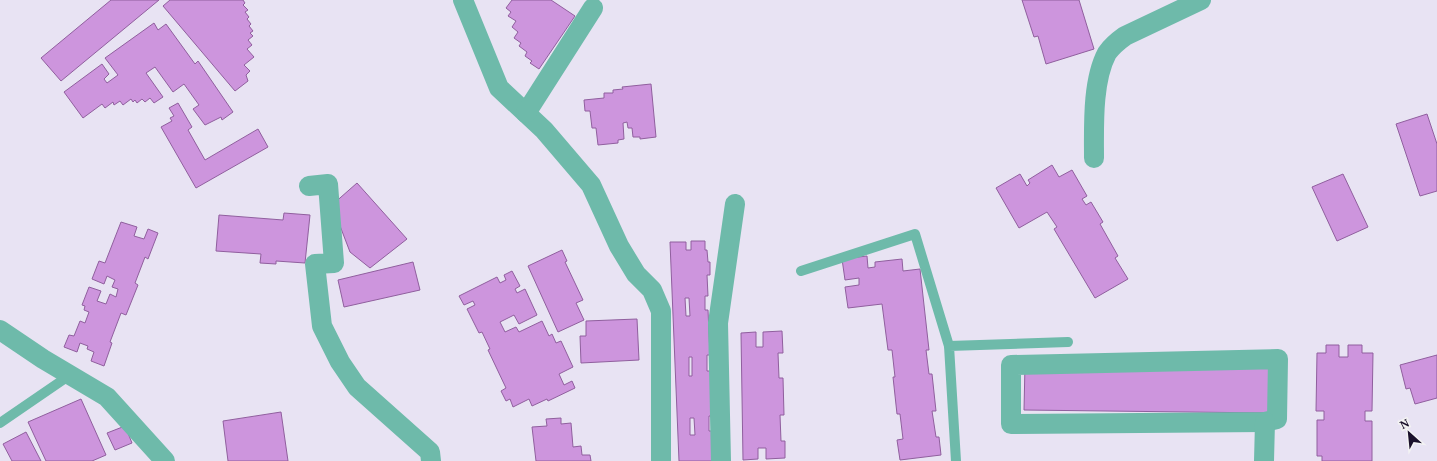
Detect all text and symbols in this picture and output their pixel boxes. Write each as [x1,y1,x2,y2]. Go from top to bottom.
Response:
north arrow [1389,413,1429,453]
text: N [1397,415,1412,432]

